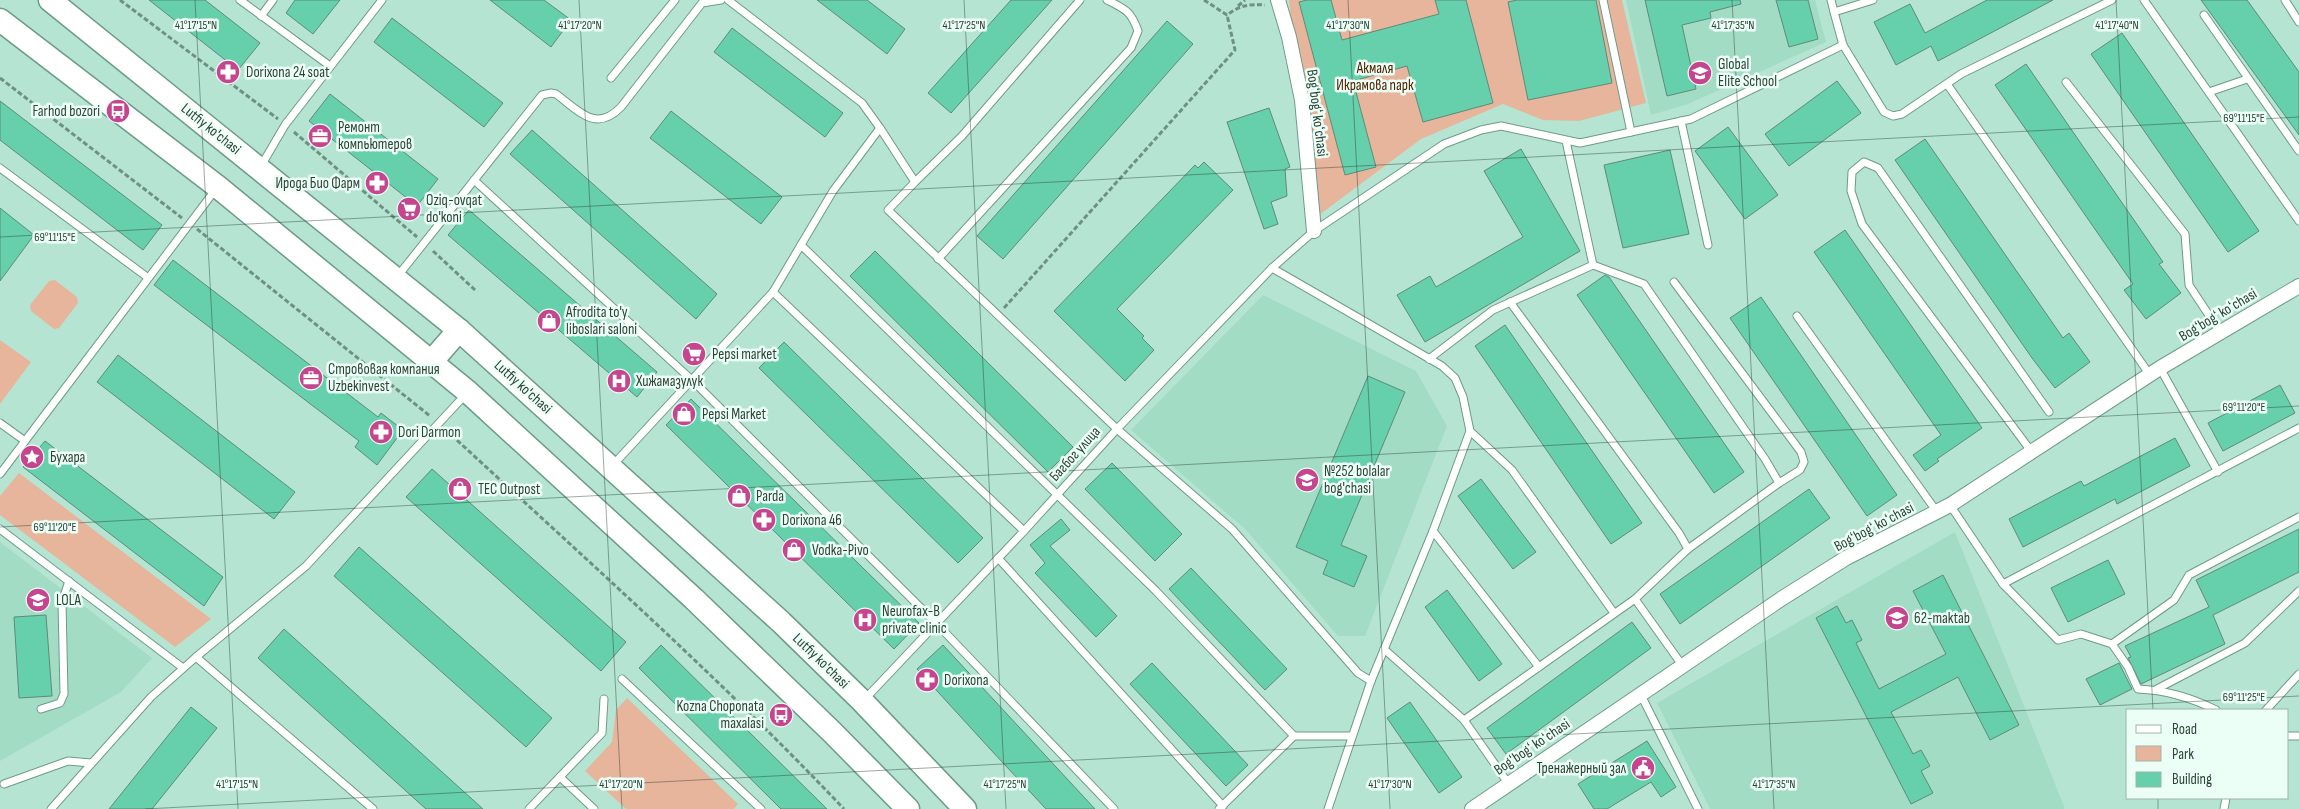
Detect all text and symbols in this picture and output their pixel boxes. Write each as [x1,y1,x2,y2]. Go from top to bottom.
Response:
text: 41°17'15"N [175,18,217,33]
text: 41°17'20"N [558,18,602,33]
text: 41°17'25"N [943,18,985,33]
text: 41°17'30"N [1326,18,1370,33]
text: 41°17'35"N [1712,18,1754,33]
text: 41°17'40"N [2095,18,2139,33]
place label: Global Elite School [1718,55,1777,91]
pharmacy icon: Dorixona 24 soat [215,59,241,85]
park label: Акмаля Икрамова парк [1336,59,1414,95]
school or university icon: Global Elite School [1687,60,1713,86]
place label: Dorixona 24 soat [246,63,330,82]
street label: Bogʻbogʻ koʻchasi [1302,68,1332,158]
bus stop icon: Farhod bozori [105,98,131,124]
street label: Lutfiy ko'chasi [177,99,245,159]
place label: Farhod bozori [32,102,100,121]
text: 69°11'15"E [2223,111,2265,126]
place label: Ремонт компьютеров [338,118,412,154]
office icon: Ремонт компьютеров [307,123,333,149]
pharmacy icon: Ирода Био Фарм [364,170,390,196]
place label: Ирода Био Фарм [275,174,360,193]
place label: Oziq-ovqat do'koni [426,191,483,227]
supermarket icon: Oziq-ovqat do'koni [396,196,422,222]
text: 69°11'15"E [34,230,76,245]
street label: Bogʻbogʻ koʻchasi [2176,284,2261,346]
place label: Afrodita to'y liboslari saloni [565,303,637,339]
shop icon: Afrodita to'y liboslari saloni [536,308,562,334]
supermarket icon: Pepsi market [681,341,707,367]
place label: Pepsi market [712,345,777,364]
street label: Lutfiy ko'chasi [490,356,556,418]
place label: Стрововая компания Uzbekinvest [328,360,440,396]
office icon: Стрововая компания Uzbekinvest [298,365,324,391]
hospital icon: Хижамазулук [606,368,632,394]
place label: Хижамазулук [635,372,703,391]
text: 69°11'20"E [2223,400,2265,415]
shop icon: Pepsi Market [671,401,697,427]
place label: Pepsi Market [702,405,767,424]
pharmacy icon: Dori Darmon [368,419,394,445]
street label: Багбог улица [1045,422,1105,485]
place label: Dori Darmon [398,423,461,442]
place icon: Бухара [19,444,45,470]
place label: Бухара [50,448,86,467]
place label: №252 bolalar bog'chasi [1324,462,1391,498]
school or university icon: №252 bolalar bog'chasi [1294,467,1320,493]
shop icon: TEC Outpost [447,476,473,502]
place label: TEC Outpost [478,480,541,499]
shop icon: Parda [726,483,752,509]
place label: Parda [756,487,784,506]
street label: Bogʻbogʻ koʻchasi [1831,498,1917,556]
pharmacy icon: Dorixona 46 [751,507,777,533]
place label: Dorixona 46 [782,511,842,530]
text: 69°11'20"E [34,520,76,535]
shop icon: Vodka-Pivo [781,537,807,563]
place label: Vodka-Pivo [812,541,869,560]
school or university icon: LOLA [25,587,51,613]
place label: LOLA [56,591,81,610]
place label: Neurofax-B private clinic [882,602,947,638]
school or university icon: 62-maktab [1884,605,1910,631]
hospital icon: Neurofax-B private clinic [852,607,878,633]
place label: 62-maktab [1914,609,1970,628]
street label: Lutfiy ko'chasi [789,629,853,693]
pharmacy icon: Dorixona [914,667,940,693]
place label: Dorixona [944,671,989,690]
text: 69°11'25"E [2223,690,2265,705]
place label: Kozna Choponata maxalasi [677,697,764,733]
bus stop icon: Kozna Choponata maxalasi [768,702,794,728]
legend [2126,709,2289,799]
street label: Bogʻbogʻ koʻchasi [1490,714,1574,779]
text: Road [2172,720,2197,739]
text: Park [2172,745,2194,764]
public building icon: Тренажерный зал [1630,755,1656,781]
place label: Тренажерный зал [1537,759,1627,778]
text: Building [2172,770,2212,789]
text: 41°17'15"N [216,777,258,792]
text: 41°17'20"N [599,777,643,792]
text: 41°17'25"N [984,777,1026,792]
text: 41°17'30"N [1368,777,1412,792]
text: 41°17'35"N [1753,777,1795,792]

